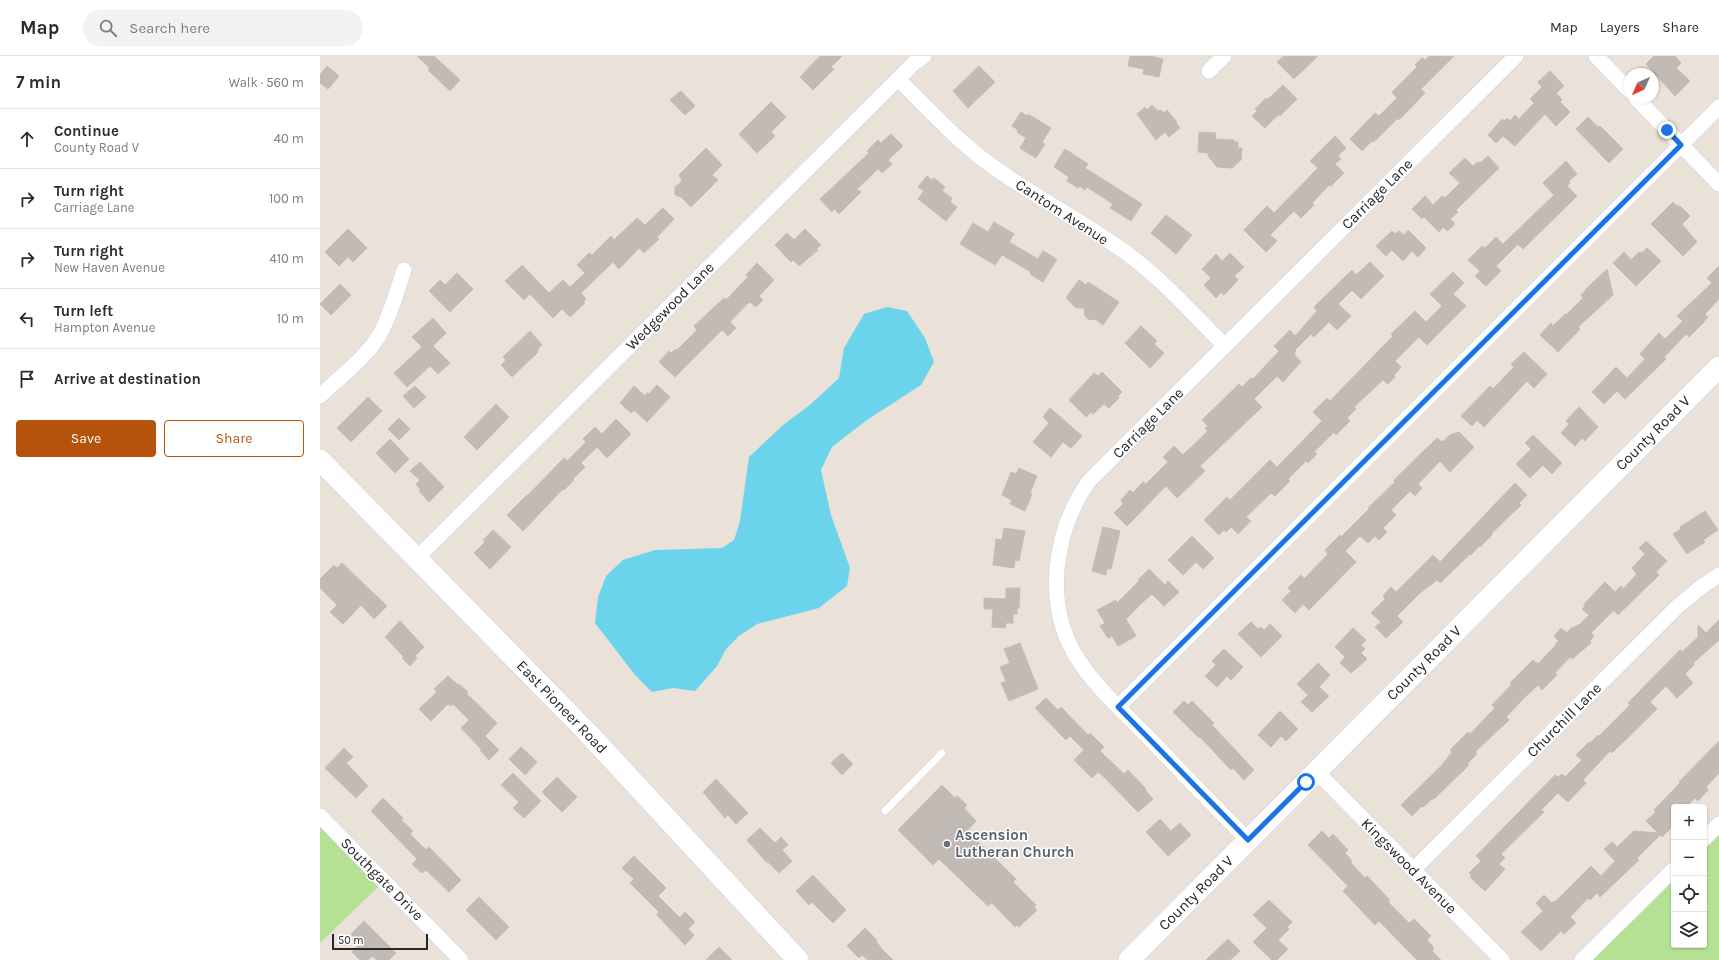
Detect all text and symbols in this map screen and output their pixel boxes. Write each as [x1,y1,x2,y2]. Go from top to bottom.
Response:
search box [83,10,363,46]
text: Map [20,17,59,39]
icon: search [97,17,119,39]
text: Search here [129,19,210,37]
text: Map [1550,19,1578,36]
text: Layers [1600,19,1640,36]
text: Share [1662,19,1699,36]
north arrow [1623,68,1659,104]
text: 7 min [16,72,61,92]
text: Walk · 560 m [228,75,304,90]
route end [1658,121,1676,139]
text: Continue [54,122,119,140]
icon: ahead [16,128,38,150]
text: 40 m [274,131,304,146]
text: County Road V [54,140,139,155]
street label: Carriage Lane [1338,155,1416,233]
street label: Cantom Avenue [1012,175,1112,249]
text: Turn right [54,182,124,200]
icon: right [16,188,38,210]
text: 100 m [269,191,304,206]
text: Carriage Lane [54,200,134,215]
text: Turn right [54,242,124,260]
icon: right [16,248,38,270]
text: 410 m [269,251,304,266]
street label: Wedgewood Lane [622,258,718,354]
text: New Haven Avenue [54,260,165,275]
text: Turn left [54,302,113,320]
icon: left [16,308,38,330]
text: 10 m [277,311,304,326]
text: Hampton Avenue [54,320,155,335]
icon: arrive [16,368,38,390]
text: Arrive at destination [54,370,201,388]
street label: Carriage Lane [1109,384,1187,462]
street label: County Road V [1612,392,1694,474]
button: Save [16,420,156,457]
button: Share [164,420,304,457]
street label: County Road V [1383,622,1465,704]
street label: East Pioneer Road [513,657,611,757]
street label: Churchill Lane [1523,679,1605,761]
route start [1297,773,1315,791]
map controls [1671,804,1707,948]
button: + [1671,804,1707,840]
street label: Kingswood Avenue [1357,814,1461,918]
place label: Ascension Lutheran Church [955,826,1074,861]
street label: Southgate Drive [337,834,427,924]
marker: Ascension Lutheran Church [942,839,952,849]
button: − [1671,840,1707,876]
street label: County Road V [1155,852,1237,934]
button: locate [1671,876,1707,912]
button: layers [1671,912,1707,948]
scale bar [332,932,428,951]
text: 50 m [338,934,364,947]

